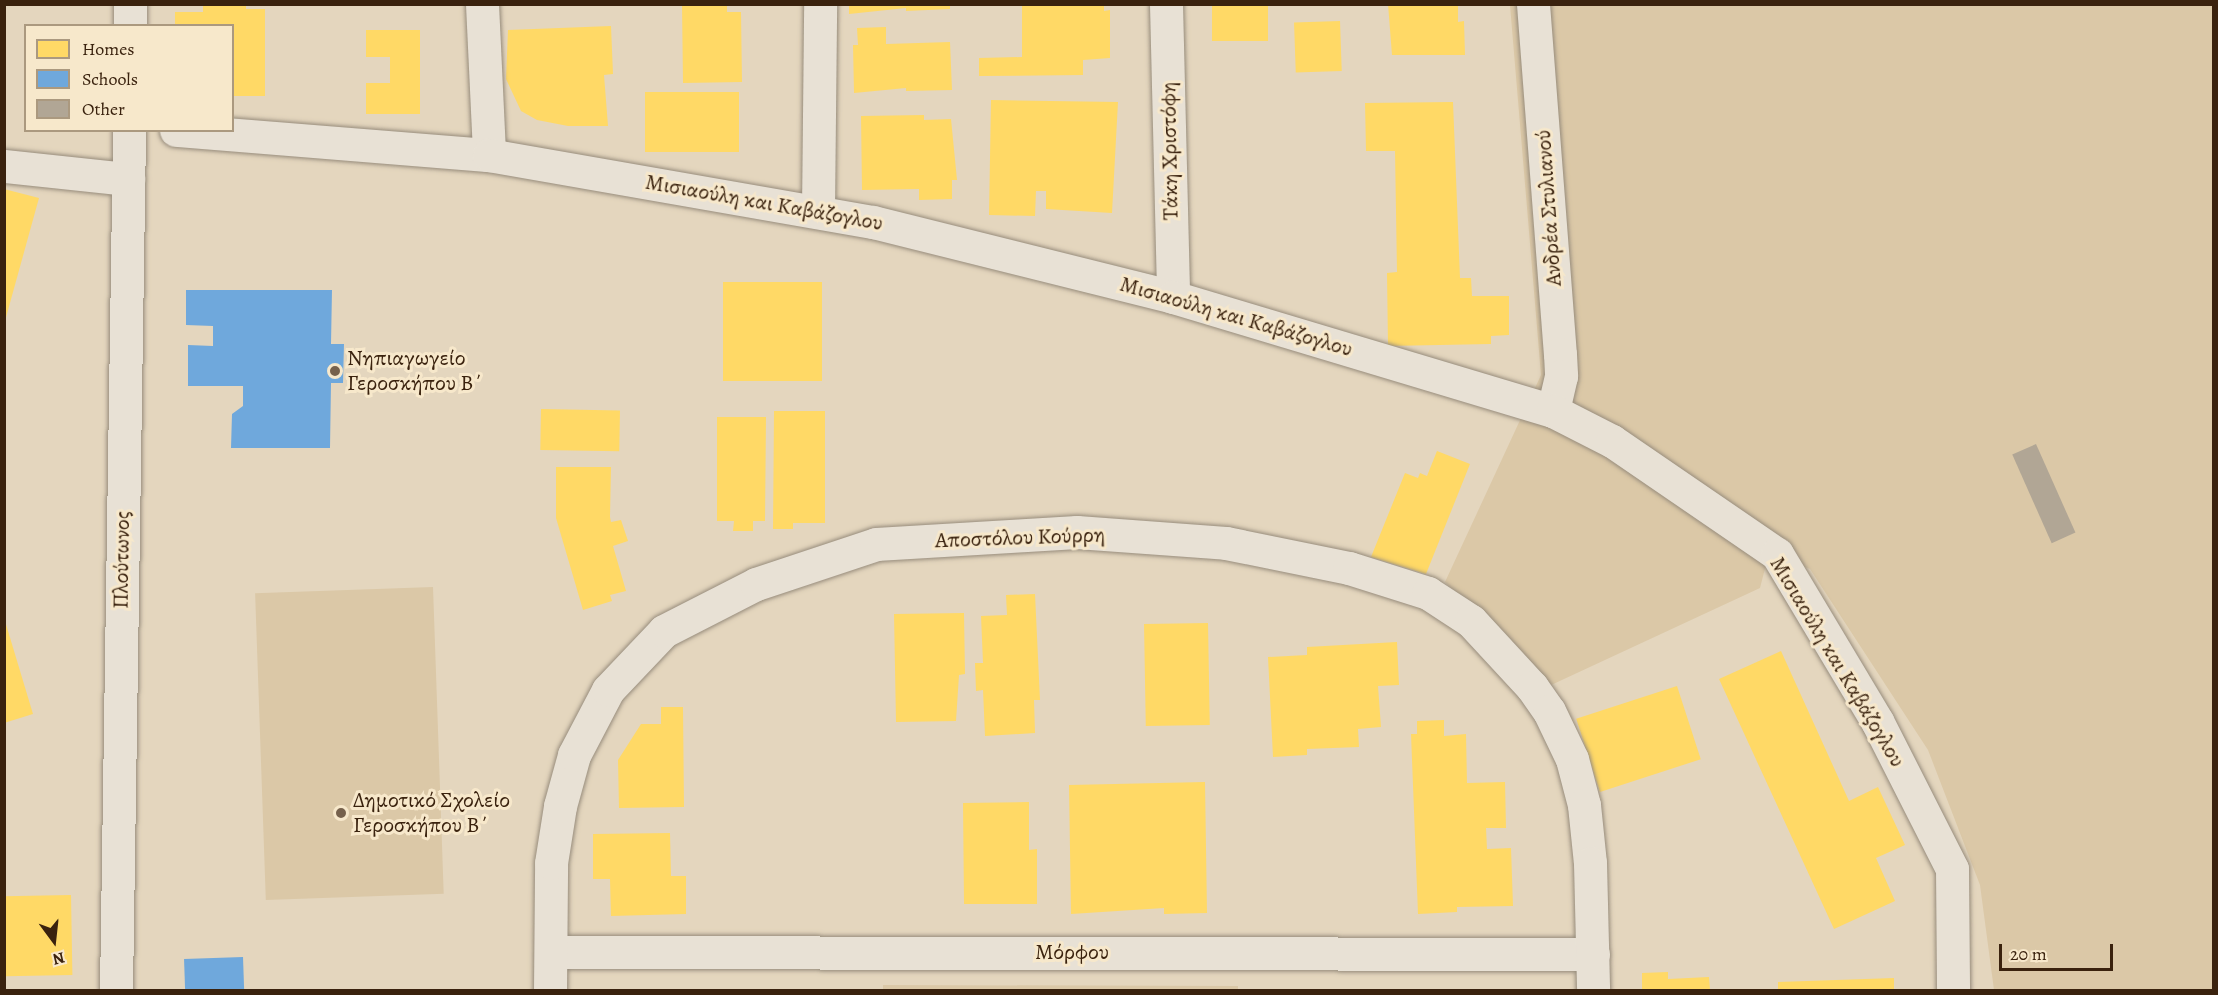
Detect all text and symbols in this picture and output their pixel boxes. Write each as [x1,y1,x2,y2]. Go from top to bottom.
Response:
legend [24,24,234,132]
text: Homes [82,37,134,61]
text: Schools [82,67,138,91]
street label: Τάκη Χριστόφη [1156,82,1184,220]
text: Other [82,97,125,121]
street label: Ανδρέα Στυλιανού [1530,129,1568,287]
street label: Μισιαούλη και Καβάζογλου [643,169,885,237]
street label: Μισιαούλη και Καβάζογλου [1117,271,1355,363]
place label: Νηπιαγωγείο Γεροσκήπου Β΄ [347,345,482,396]
marker: Νηπιαγωγείο Γεροσκήπου Β΄ [328,364,342,378]
street label: Πλούτωνος [108,511,136,609]
street label: Αποστόλου Κούρρη [935,522,1105,554]
street label: Μισιαούλη και Καβάζογλου [1764,552,1910,772]
place label: Δημοτικό Σχολείο Γεροσκήπου Β΄ [353,787,510,838]
marker: Δημοτικό Σχολείο Γεροσκήπου Β΄ [334,806,348,820]
north arrow [24,911,84,971]
scale bar [2002,932,2116,970]
street label: Μόρφου [1035,940,1109,966]
text: 20 m [2010,942,2047,966]
text: N [50,946,67,971]

